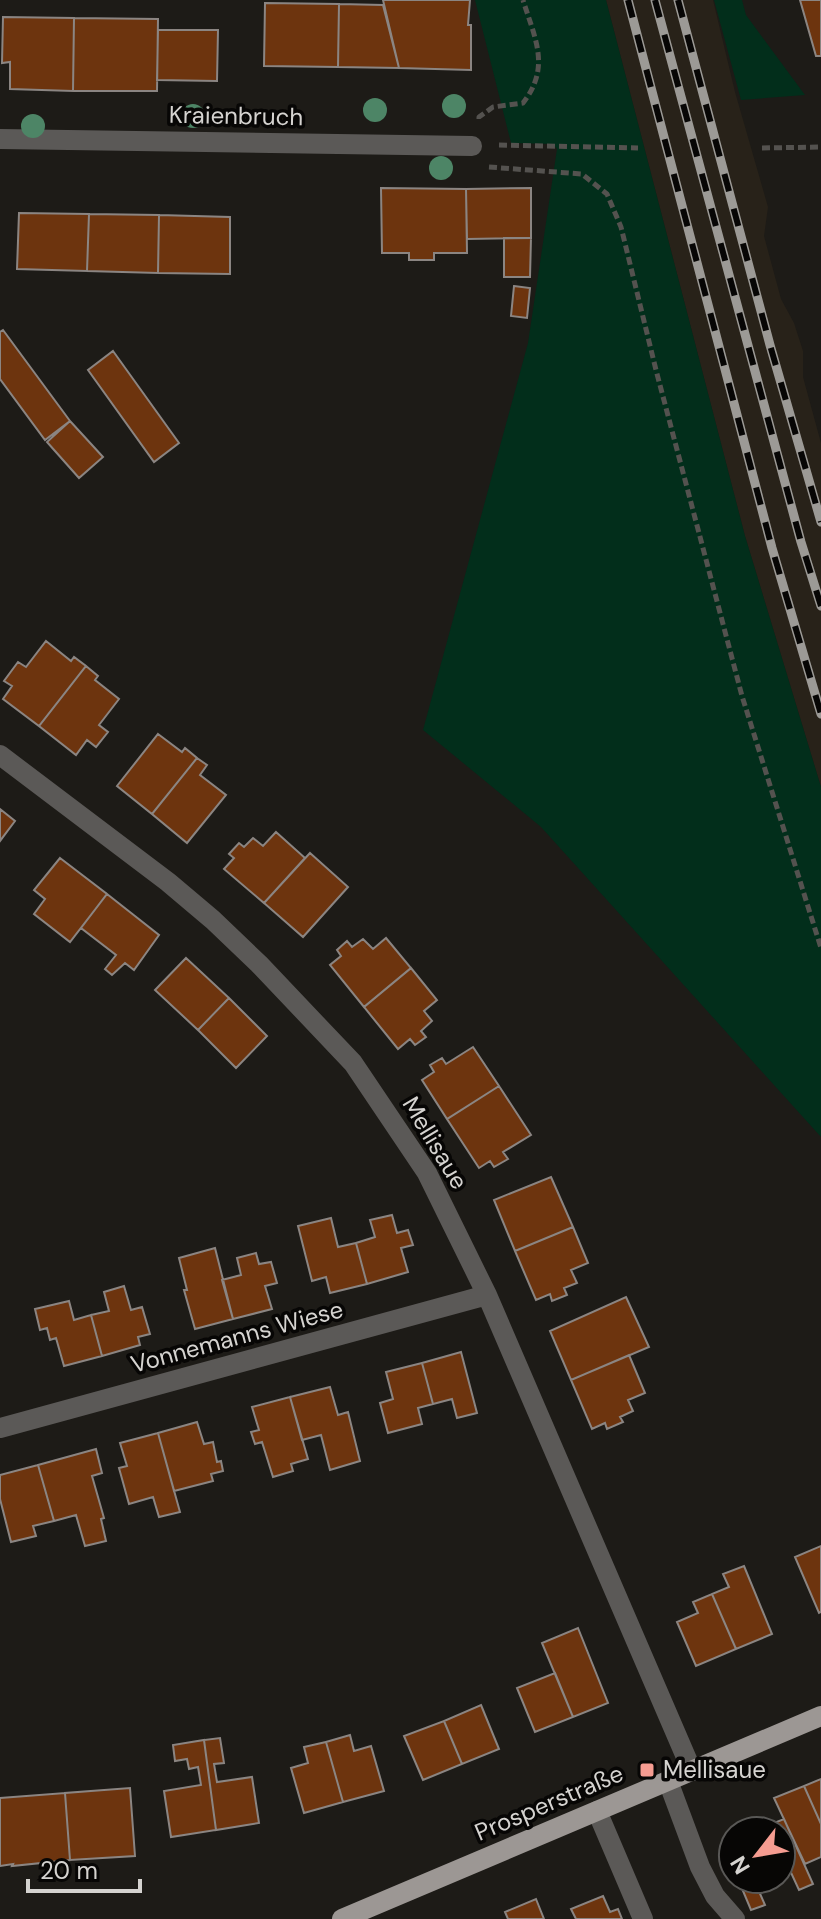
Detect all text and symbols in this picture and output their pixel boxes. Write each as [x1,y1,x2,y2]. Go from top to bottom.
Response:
street label: Kraienbruch [169,99,303,132]
street label: Mellisaue [396,1091,475,1195]
street label: Vonnemanns Wiese [127,1293,346,1380]
place label: Mellisaue [663,1754,766,1785]
street label: Prosperstraße [470,1757,628,1848]
marker: Mellisaue [638,1761,656,1779]
north arrow [717,1815,797,1895]
scale bar [28,1843,140,1893]
text: N [724,1851,757,1879]
text: 20 m [40,1855,98,1886]

